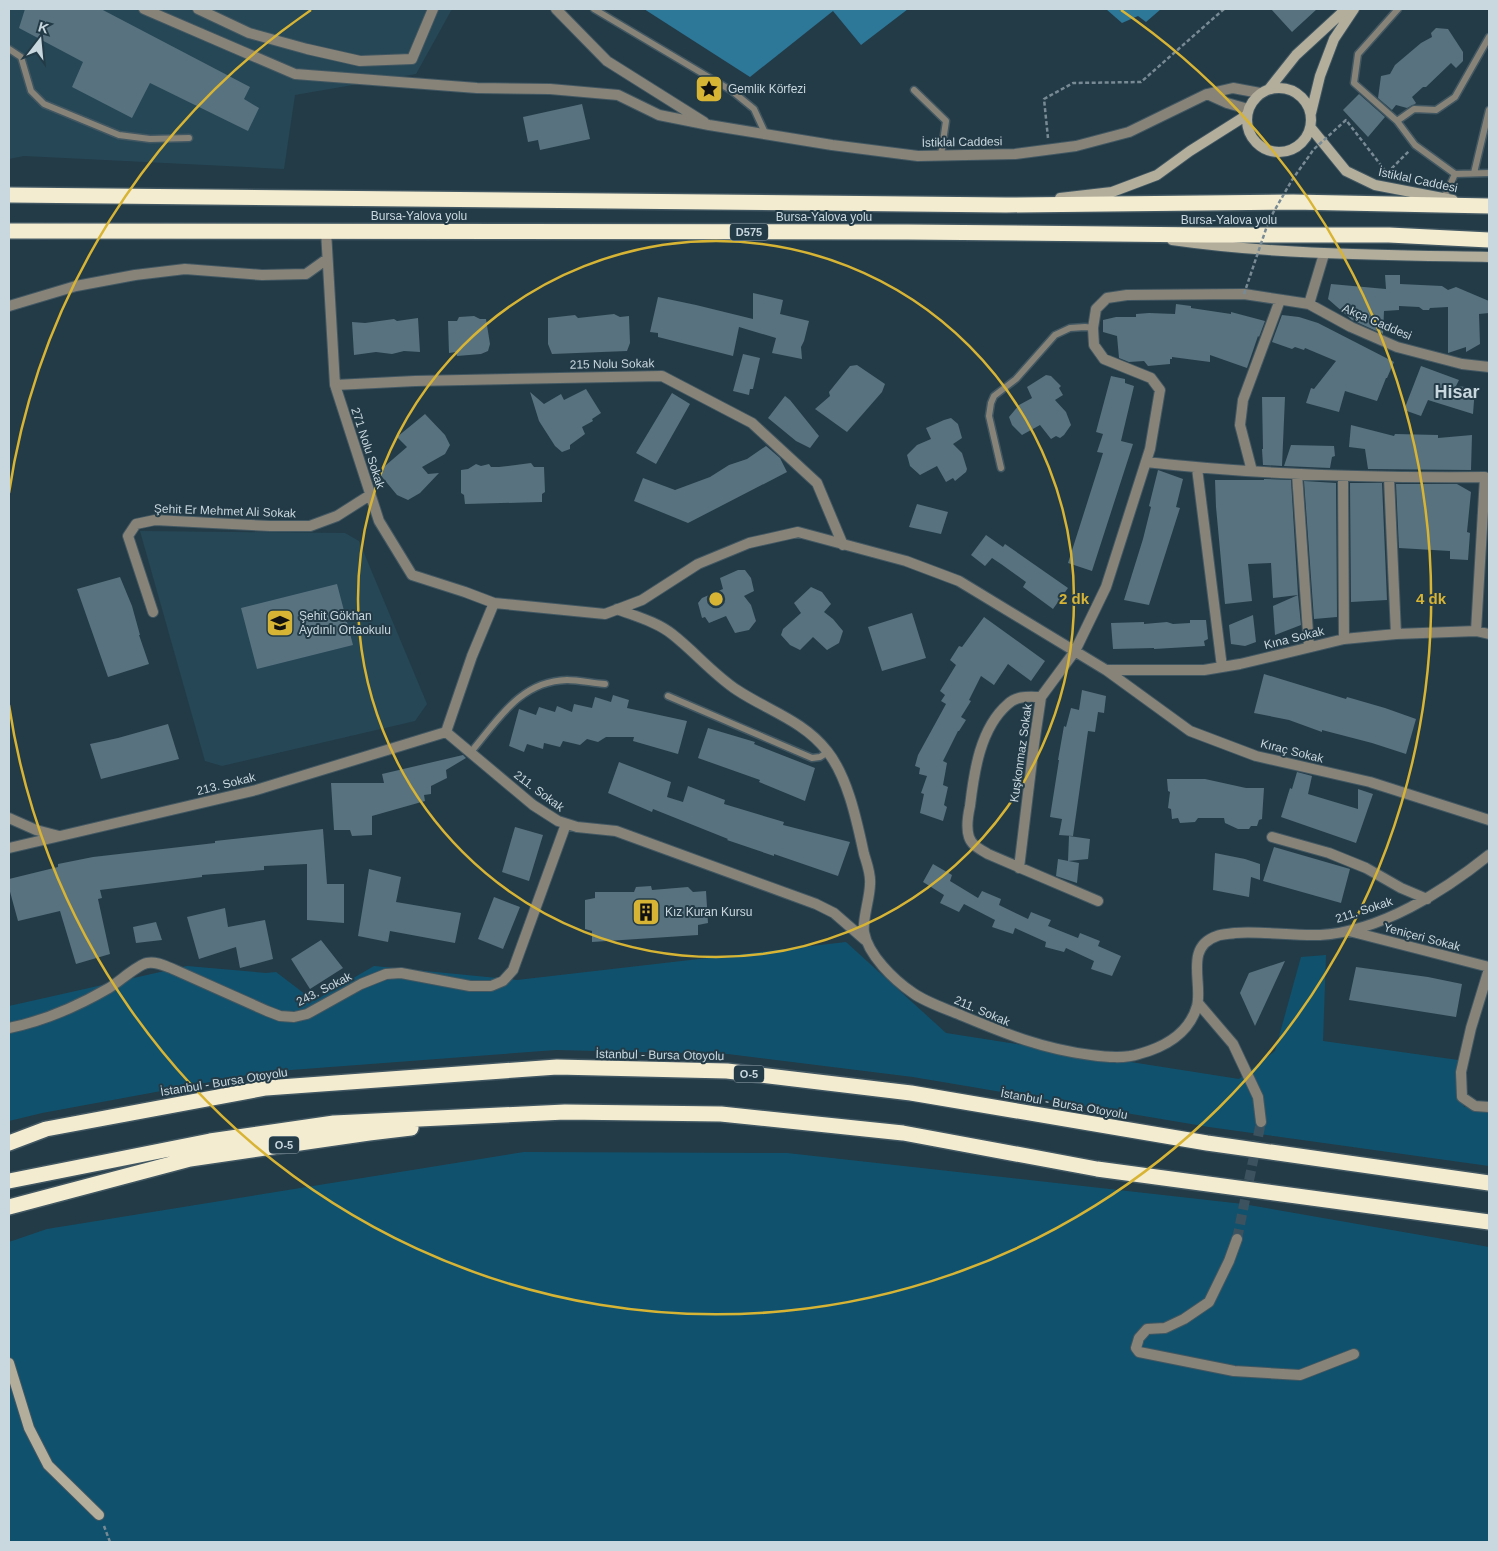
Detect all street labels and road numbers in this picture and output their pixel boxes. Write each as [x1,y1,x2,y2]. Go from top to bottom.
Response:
street label: İstiklal Caddesi [922,134,1002,150]
street label: İstiklal Caddesi [1377,165,1459,195]
street label: Bursa-Yalova yolu [371,209,467,223]
street label: Bursa-Yalova yolu [776,210,872,224]
street label: Bursa-Yalova yolu [1181,213,1277,227]
road number: D575 [730,223,768,240]
street label: Akça Caddesi [1340,301,1414,343]
street label: 215 Nolu Sokak [570,356,655,372]
street label: 271 Nolu Sokak [348,406,388,491]
street label: Şehit Er Mehmet Ali Sokak [154,502,297,521]
street label: Kına Sokak [1263,624,1326,652]
street label: Kuşkonmaz Sokak [1007,702,1035,803]
street label: Kıraç Sokak [1259,736,1326,766]
street label: 211. Sokak [511,768,568,815]
street label: 213. Sokak [195,770,258,798]
street label: 211. Sokak [1334,894,1395,926]
street label: Yeniçeri Sokak [1382,920,1463,954]
street label: 243. Sokak [294,969,355,1009]
street label: 211. Sokak [952,993,1013,1029]
street label: İstanbul - Bursa Otoyolu [596,1047,724,1063]
street label: İstanbul - Bursa Otoyolu [159,1065,289,1099]
road number: O-5 [734,1066,764,1082]
street label: İstanbul - Bursa Otoyolu [999,1086,1129,1122]
road number: O-5 [269,1136,299,1154]

